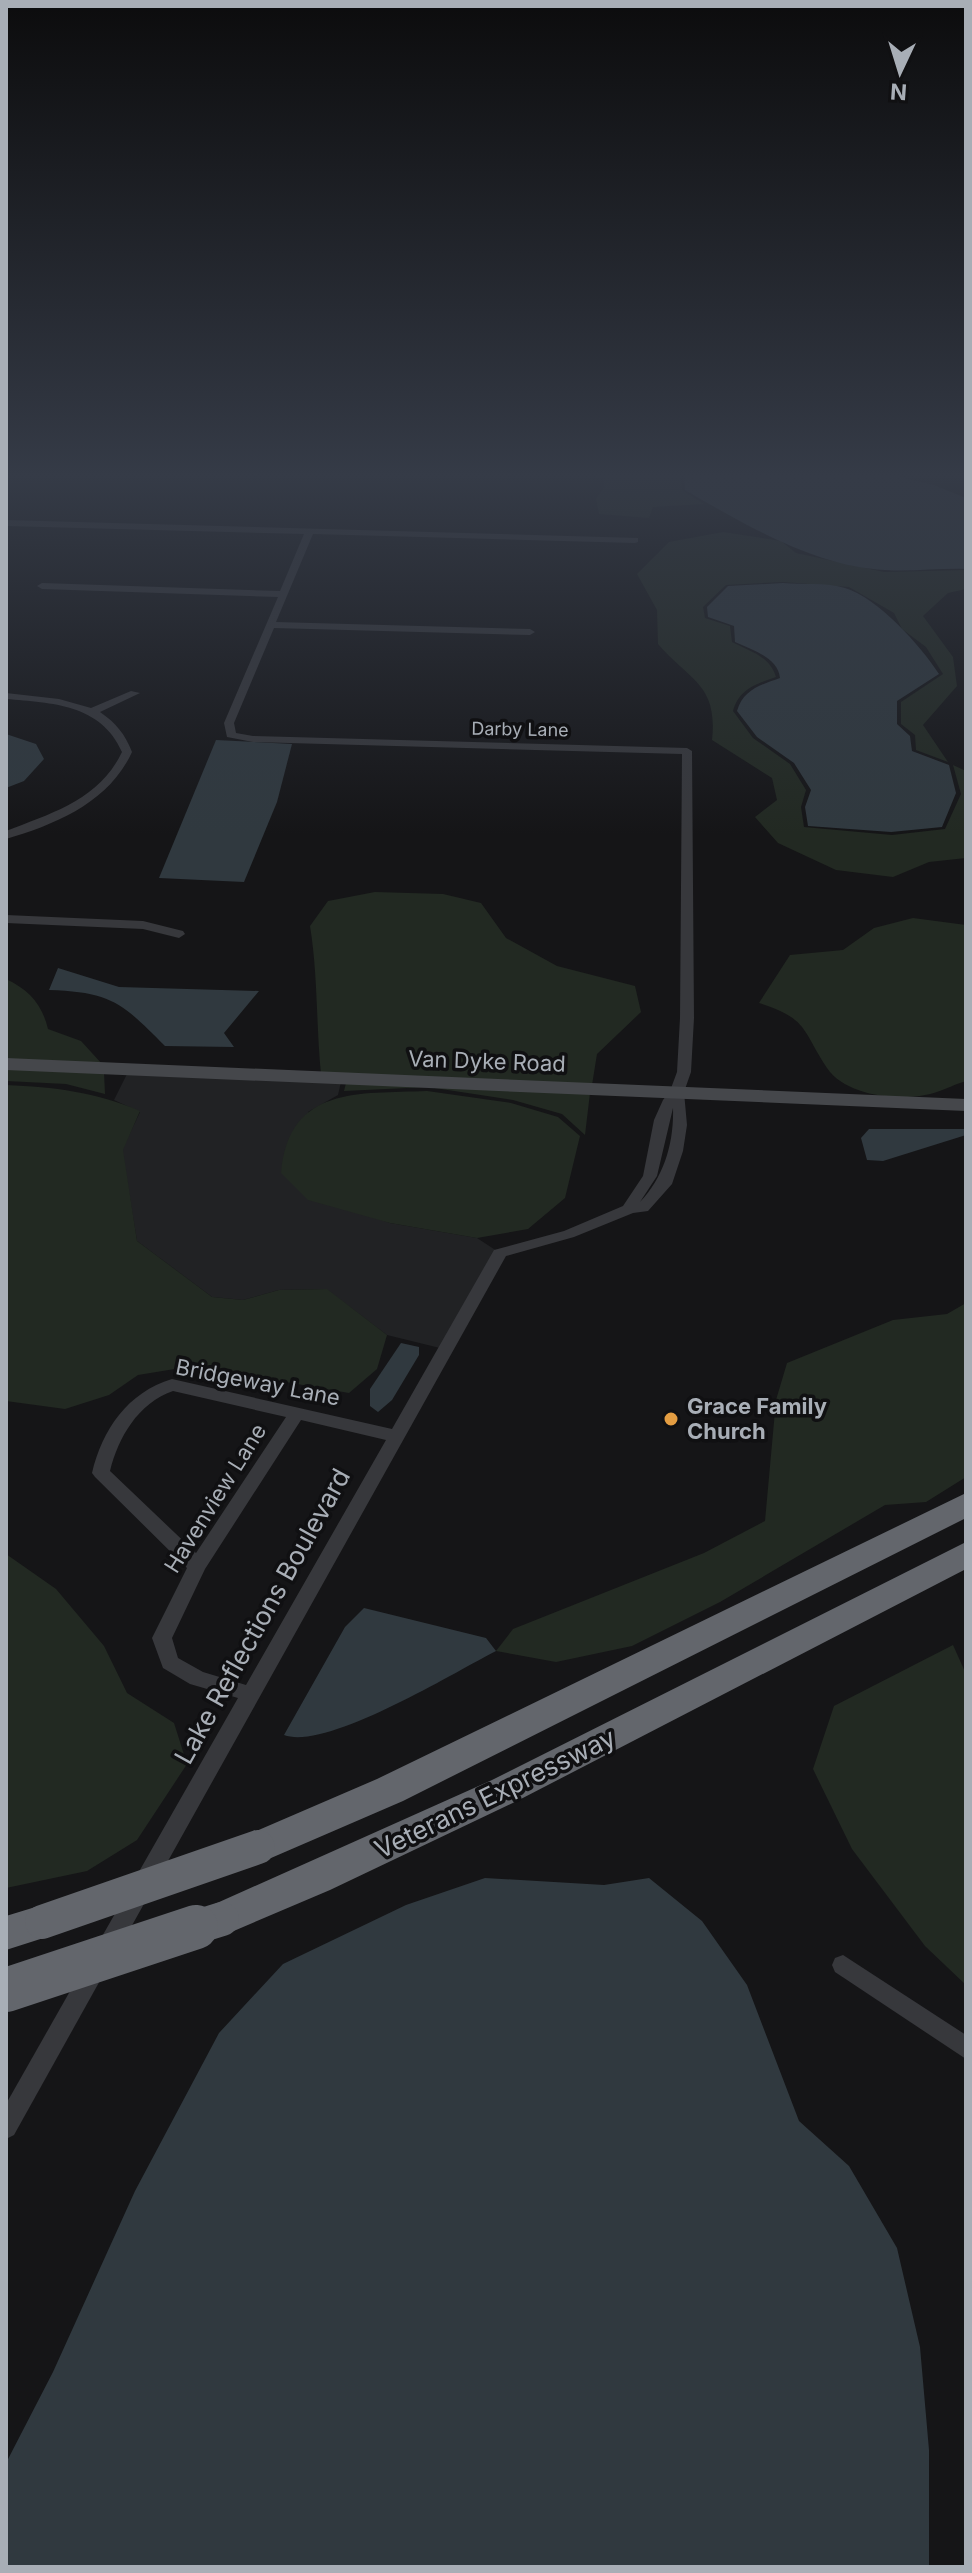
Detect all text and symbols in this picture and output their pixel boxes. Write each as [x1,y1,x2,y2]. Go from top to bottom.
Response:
north arrow [860,32,940,112]
text: N [889,78,908,106]
street label: Darby Lane [471,718,569,740]
street label: Van Dyke Road [408,1045,566,1077]
street label: Bridgeway Lane [174,1353,342,1411]
place label: Grace Family Church [687,1393,827,1444]
marker: Grace Family Church [662,1410,680,1428]
street label: Havenview Lane [159,1419,271,1577]
street label: Lake Reflections Boulevard [168,1463,356,1769]
street label: Veterans Expressway [370,1721,620,1865]

